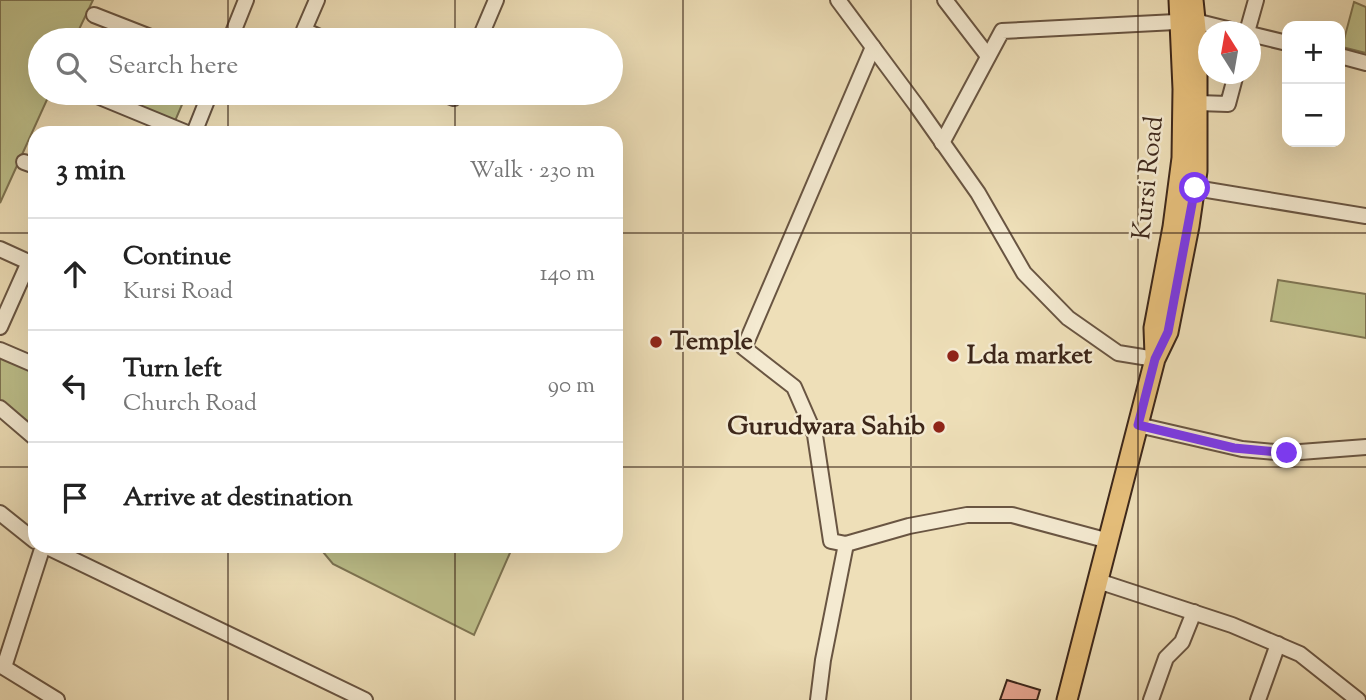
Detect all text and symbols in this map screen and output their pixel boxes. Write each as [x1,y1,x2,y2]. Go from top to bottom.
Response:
north arrow [1198,21,1261,84]
map controls [1282,21,1345,147]
button: + [1282,21,1345,84]
search box [28,28,623,105]
icon: search [52,48,90,86]
text: Search here [108,48,238,85]
button: − [1282,84,1345,147]
street label: Kursi Road [1124,114,1174,242]
text: 3 min [56,150,126,193]
text: Walk · 230 m [469,155,595,188]
route start [1179,172,1210,203]
text: Continue [123,239,231,276]
icon: ahead [56,255,94,293]
text: 140 m [540,258,595,291]
text: Kursi Road [123,276,233,309]
place label: Temple [670,324,753,361]
marker: Temple [648,334,664,350]
place label: Lda market [967,338,1092,375]
marker: Lda market [945,348,961,364]
text: Turn left [123,351,222,388]
icon: left [56,367,94,405]
text: 90 m [548,370,595,403]
text: Church Road [123,388,257,421]
place label: Gurudwara Sahib [727,409,925,446]
marker: Gurudwara Sahib [931,419,947,435]
route end [1271,437,1302,468]
icon: arrive [56,479,94,517]
text: Arrive at destination [123,480,353,517]

